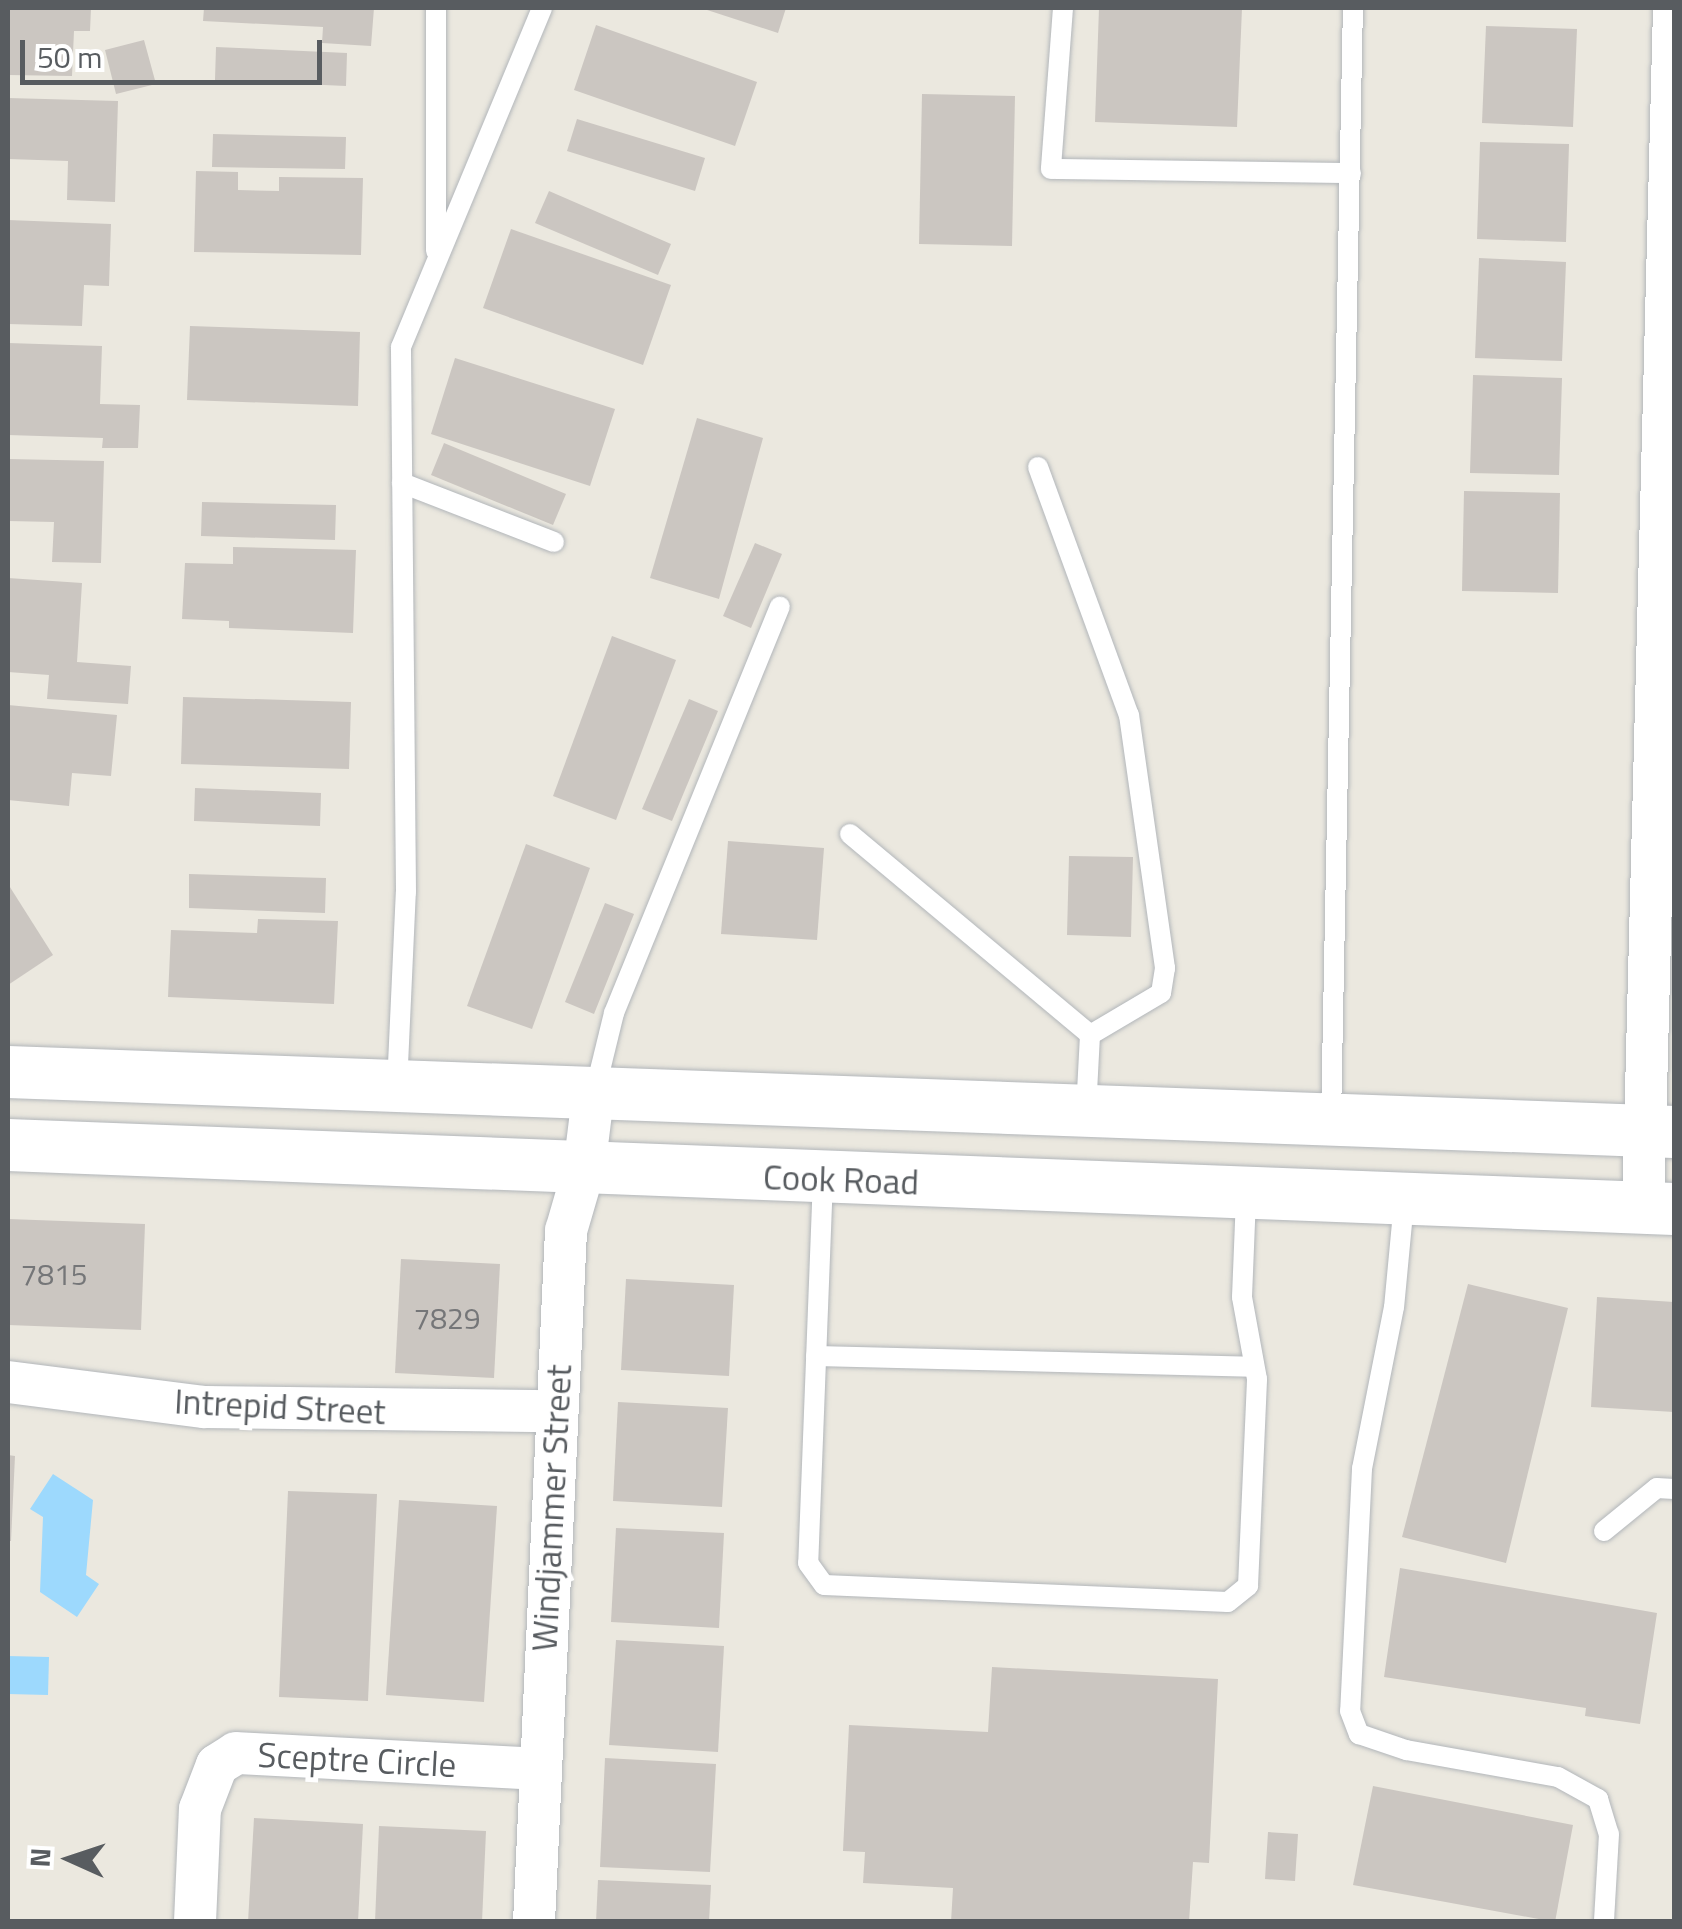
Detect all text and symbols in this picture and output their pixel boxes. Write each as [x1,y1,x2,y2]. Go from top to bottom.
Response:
scale bar [25,20,328,82]
text: 50 m [37,34,102,80]
street label: Cook Road [762,1155,920,1203]
house number: 7815 [20,1256,88,1292]
house number: 7829 [413,1300,481,1336]
street label: Windjammer Street [523,1363,579,1653]
street label: Intrepid Street [173,1379,387,1433]
street label: Sceptre Circle [257,1733,457,1785]
north arrow [20,1809,120,1909]
text: N [18,1847,62,1868]

